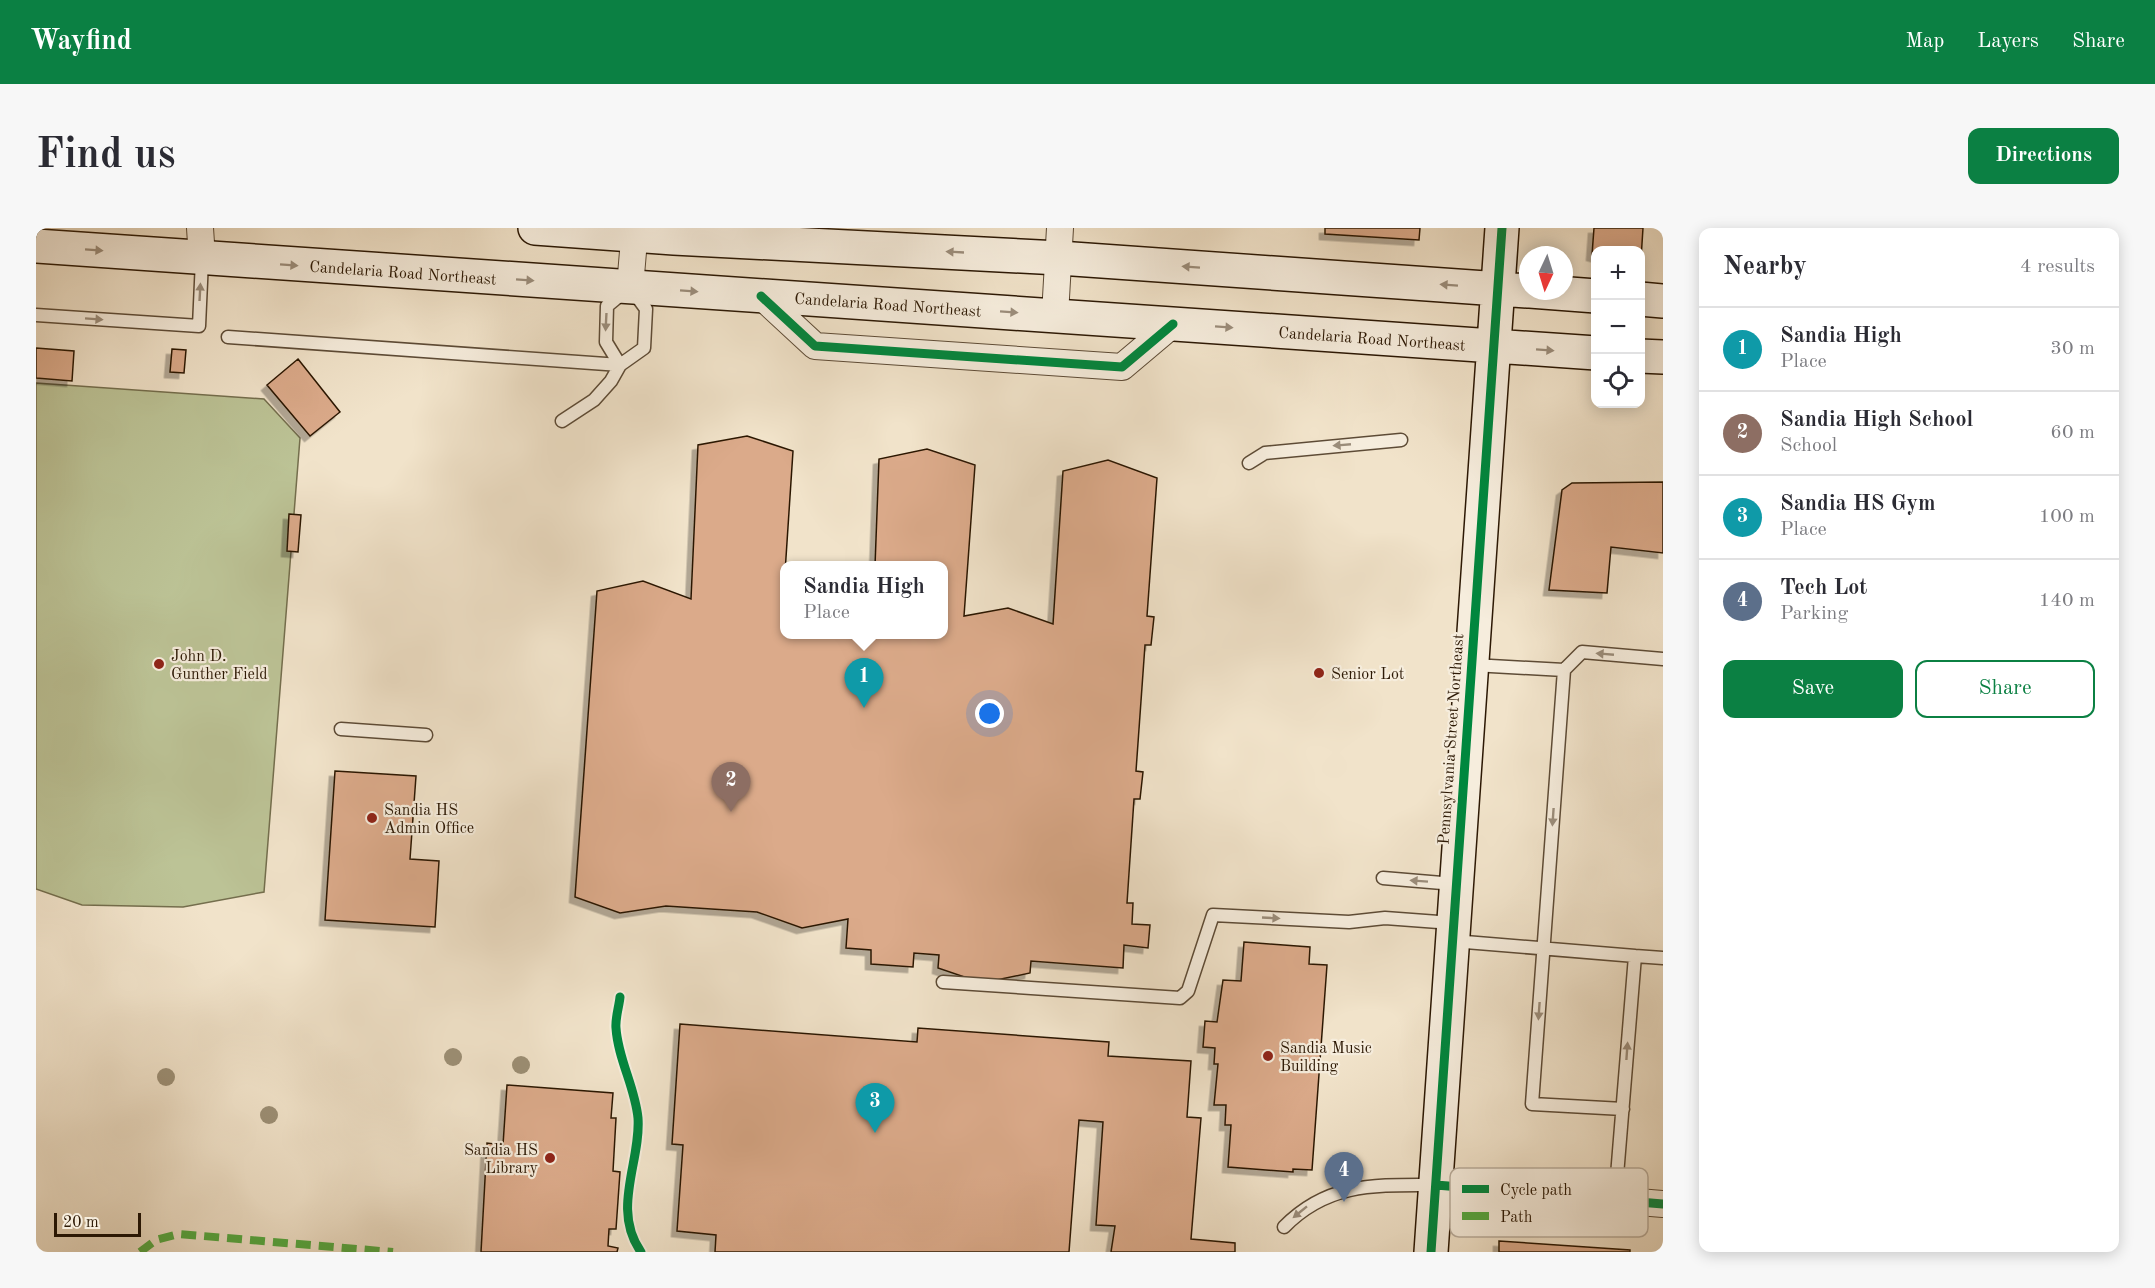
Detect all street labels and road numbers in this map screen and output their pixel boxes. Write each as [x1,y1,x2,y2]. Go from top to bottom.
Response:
street label: Candelaria Road Northeast [309,259,497,289]
street label: Candelaria Road Northeast [794,291,982,321]
street label: Candelaria Road Northeast [1278,325,1466,355]
street label: Pennsylvania Street Northeast [1437,633,1467,845]

